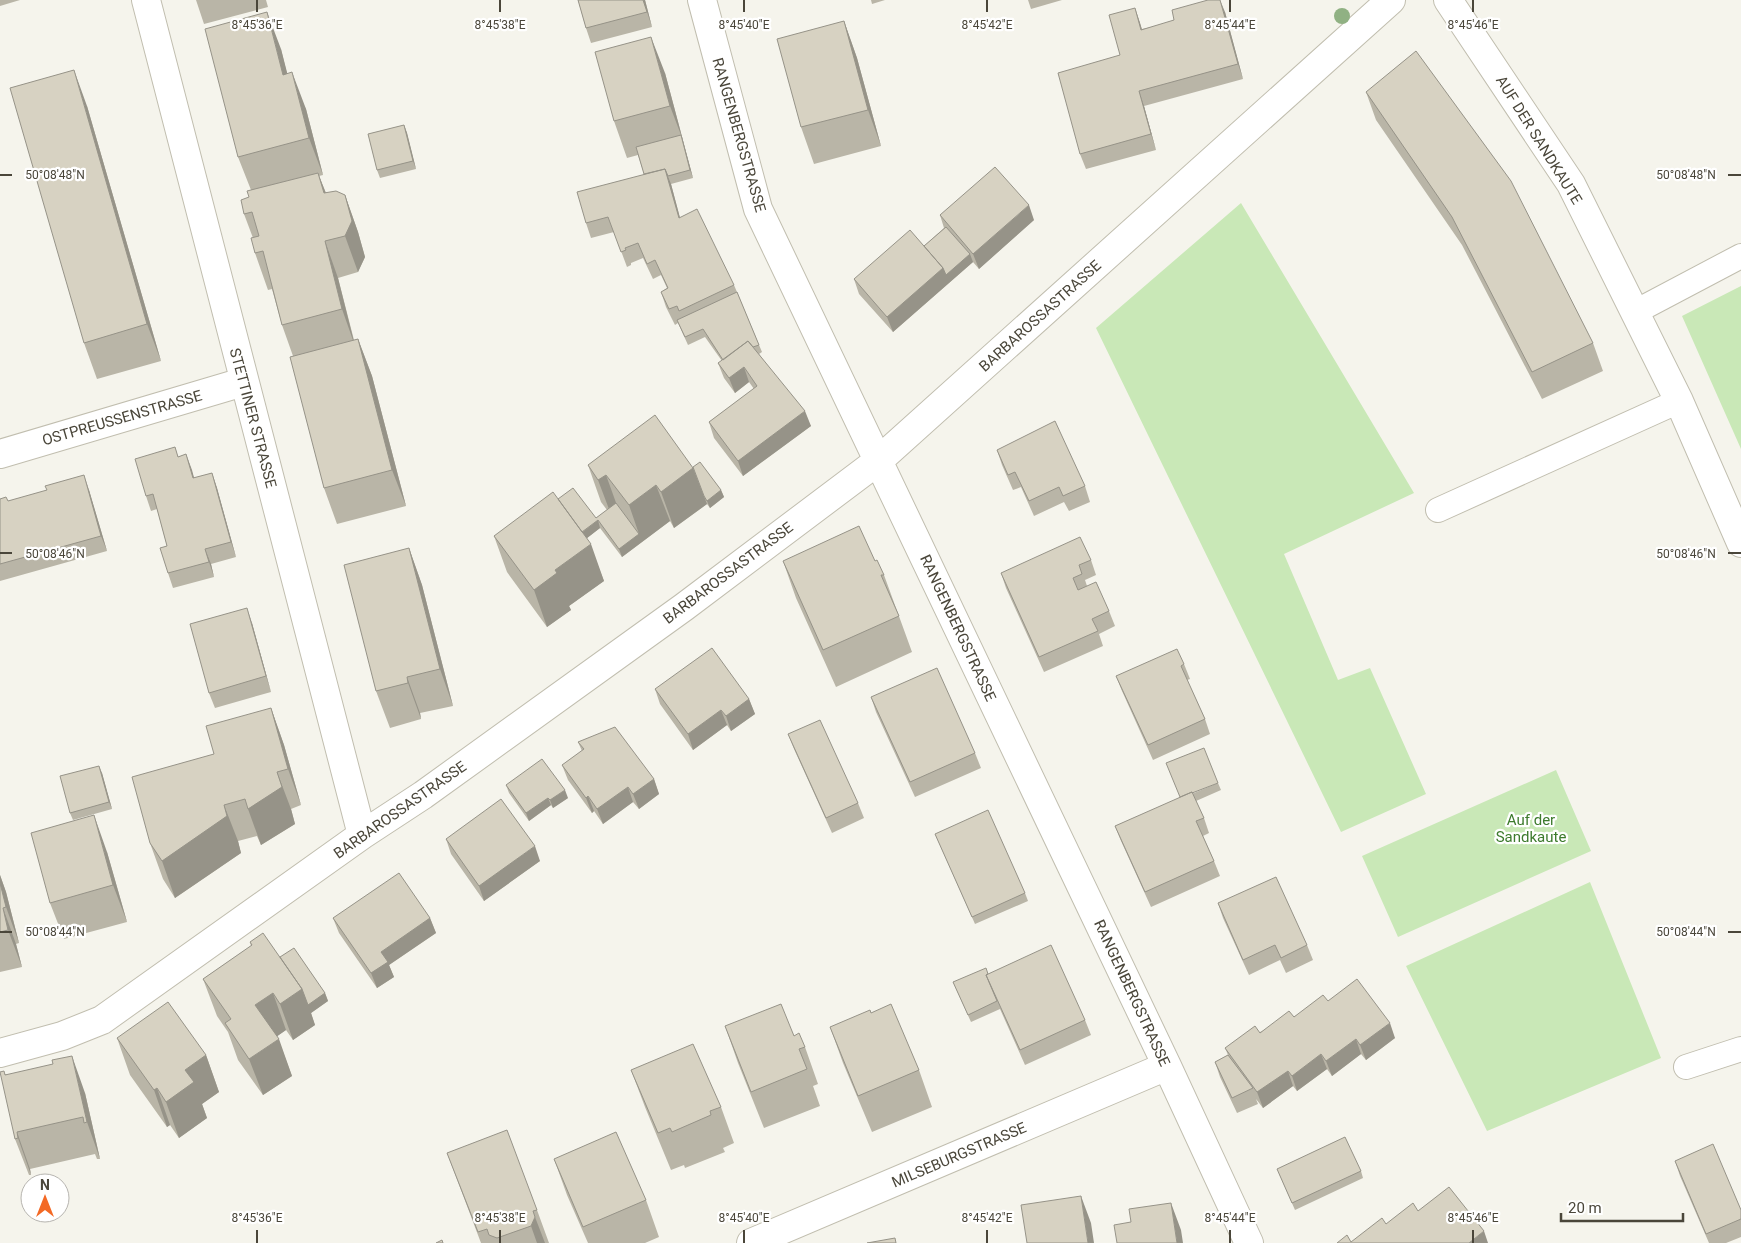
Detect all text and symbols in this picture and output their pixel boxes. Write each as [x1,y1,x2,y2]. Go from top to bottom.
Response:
text: 8°45'36"E [232,18,283,32]
text: 8°45'38"E [475,18,526,32]
text: 8°45'40"E [719,18,770,32]
text: 8°45'42"E [962,18,1013,32]
text: 8°45'44"E [1205,18,1256,32]
text: 8°45'46"E [1448,18,1499,32]
street label: RANGENBERGSTRASSE [708,56,770,215]
street label: AUF DER SANDKAUTE [1492,72,1586,208]
text: 50°08'48"N [25,168,85,182]
text: 50°08'48"N [1656,168,1716,182]
street label: BARBAROSSASTRASSE [975,256,1105,376]
street label: STETTINER STRASSE [226,346,280,490]
street label: OSTPREUSSENSTRASSE [40,386,204,449]
street label: BARBAROSSASTRASSE [660,518,797,628]
text: 50°08'46"N [25,547,85,561]
text: 50°08'46"N [1656,547,1716,561]
street label: RANGENBERGSTRASSE [916,552,1000,705]
street label: BARBAROSSASTRASSE [330,757,470,863]
park label: Auf der Sandkaute [1496,811,1566,846]
street label: RANGENBERGSTRASSE [1090,917,1174,1070]
text: 50°08'44"N [25,925,85,939]
text: 50°08'44"N [1656,925,1716,939]
street label: MILSEBURGSTRASSE [889,1118,1029,1192]
north arrow [20,1173,70,1223]
text: N [40,1177,50,1193]
scale bar [1561,1190,1684,1222]
text: 20 m [1568,1199,1602,1217]
text: 8°45'36"E [232,1211,283,1225]
text: 8°45'38"E [475,1211,526,1225]
text: 8°45'40"E [719,1211,770,1225]
text: 8°45'42"E [962,1211,1013,1225]
text: 8°45'44"E [1205,1211,1256,1225]
text: 8°45'46"E [1448,1211,1499,1225]

